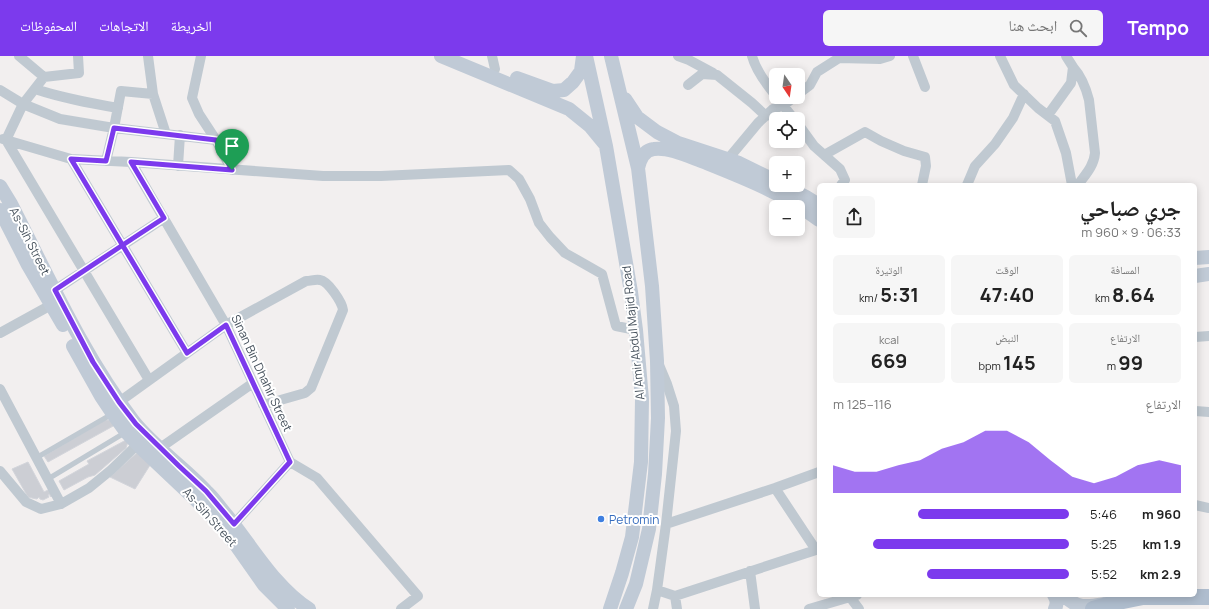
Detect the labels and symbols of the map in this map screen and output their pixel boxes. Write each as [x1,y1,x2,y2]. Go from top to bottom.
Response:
north arrow [769,68,805,104]
pin [215,129,249,170]
street label: As-Sih Street [6,204,54,278]
street label: Al Amir Abdul Majid Road [618,265,648,401]
street label: Sinan Bin Dhahir Street [227,312,297,434]
street label: As-Sih Street [179,484,241,550]
place label: Petromin [609,511,659,528]
marker: Petromin [596,514,606,524]

